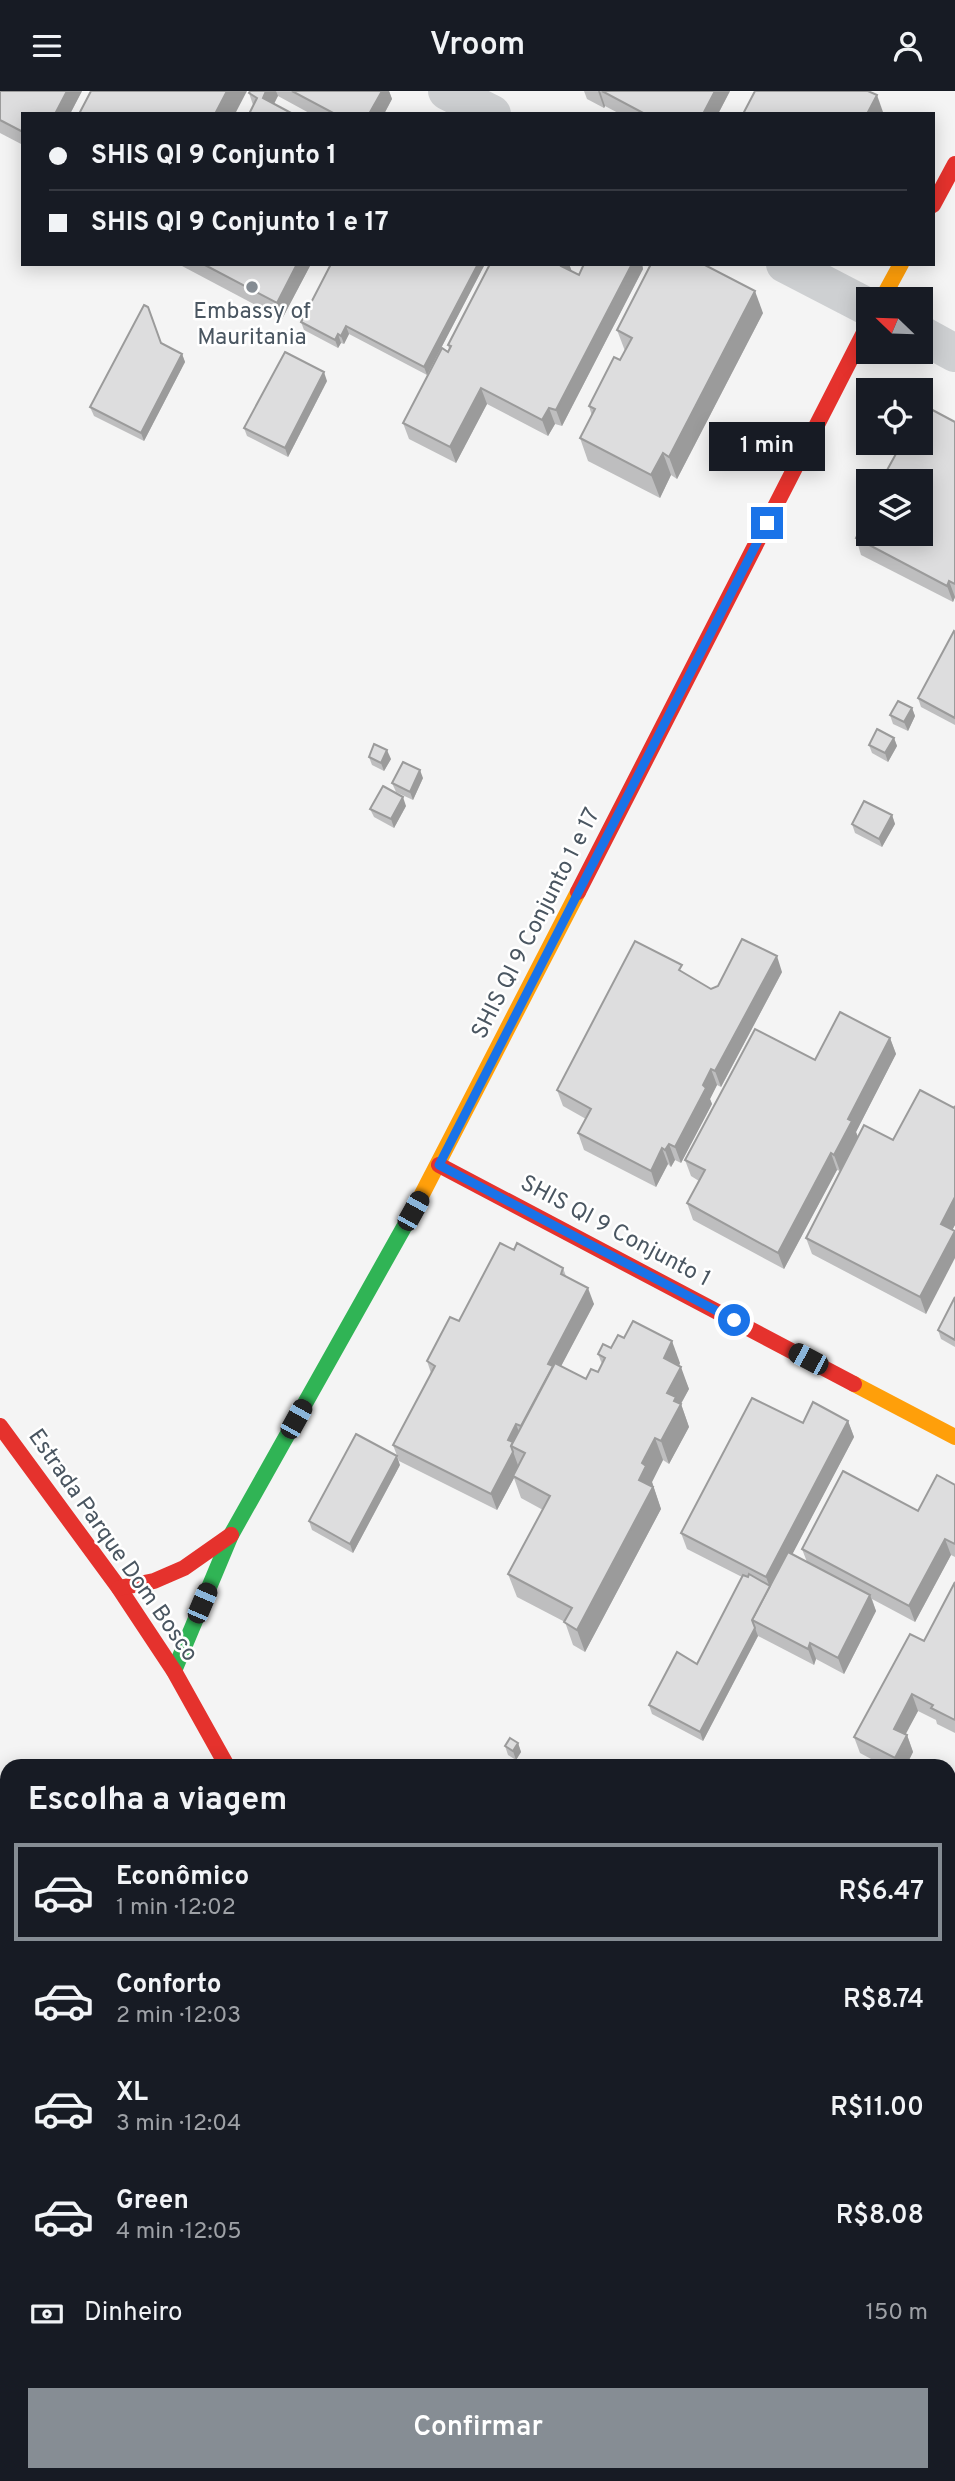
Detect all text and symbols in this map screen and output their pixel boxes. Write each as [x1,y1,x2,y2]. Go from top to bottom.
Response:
text: Vroom [430,26,525,66]
icon: menu [28,27,66,65]
icon: person [889,27,927,65]
text: SHIS QI 9 Conjunto 1 [91,140,337,173]
text: SHIS QI 9 Conjunto 1 e 17 [91,207,389,240]
marker: Embassy of Mauritania [244,279,260,295]
north arrow [856,287,933,364]
map controls [856,287,933,546]
place label: Embassy of Mauritania [193,298,311,353]
button: locate [856,378,933,455]
callout: 1 min [709,421,825,471]
text: 1 min [740,432,794,461]
button: layers [856,469,933,546]
route end [751,507,783,539]
street label: SHIS QI 9 Conjunto 1 e 17 [466,804,608,1044]
street label: SHIS QI 9 Conjunto 1 [515,1170,715,1294]
car [394,1188,433,1234]
route start [718,1304,750,1336]
car [785,1340,832,1378]
car [277,1396,316,1442]
street label: Estrada Parque Dom Bosco [21,1424,203,1668]
car [185,1580,220,1626]
text: Escolha a viagem [28,1781,287,1821]
icon: car [32,1861,95,1924]
text: Econômico [116,1861,249,1894]
text: R$6.47 [838,1876,924,1909]
text: 1 min · 12:02 [116,1894,236,1923]
icon: car [32,1969,95,2032]
text: Conforto [116,1969,222,2002]
text: R$8.74 [843,1984,924,2017]
text: 2 min · 12:03 [116,2002,241,2031]
icon: car [32,2077,95,2140]
text: XL [116,2077,148,2110]
text: R$11.00 [830,2092,924,2125]
text: 3 min · 12:04 [116,2110,241,2139]
icon: car [32,2185,95,2248]
text: Green [116,2185,189,2218]
text: R$8.08 [836,2200,924,2233]
text: 4 min · 12:05 [116,2218,242,2247]
icon: cash [28,2295,66,2333]
text: Dinheiro [84,2297,183,2330]
text: 150 m [866,2299,928,2328]
button: Confirmar [28,2388,928,2468]

